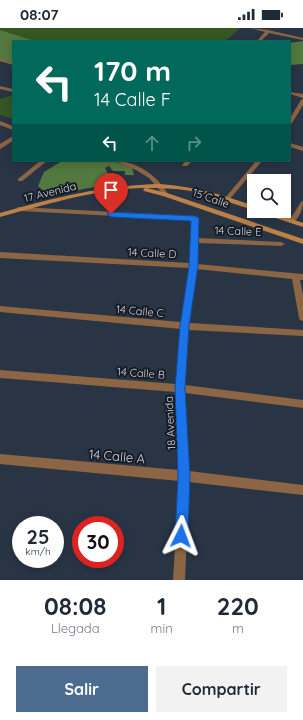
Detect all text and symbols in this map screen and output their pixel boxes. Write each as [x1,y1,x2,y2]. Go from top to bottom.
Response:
text: 08:07 [20,5,58,24]
text: 170 m [94,53,171,88]
icon: left [28,56,80,108]
text: 14 Calle F [94,88,171,111]
icon: left [99,132,121,154]
icon: ahead [141,132,163,154]
icon: right [183,132,205,154]
pin [94,173,128,214]
map controls [247,174,291,218]
button: search [247,174,291,218]
street label: 17 Avenida [22,179,78,205]
icon: arrive [100,179,122,201]
street label: 15 Calle [191,185,231,211]
street label: 14 Calle E [214,223,262,239]
street label: 14 Calle D [127,245,177,261]
street label: 14 Calle C [116,302,164,320]
street label: 14 Calle B [117,364,165,382]
street label: 18 Avenida [162,396,178,450]
street label: 14 Calle A [88,446,146,466]
position arrow [160,515,202,557]
speed limit sign: 30 [72,516,124,568]
text: 25 [27,524,49,549]
text: km/h [25,545,51,558]
text: 08:08 [44,591,106,621]
text: 1 [157,591,166,621]
text: 220 [217,591,259,621]
text: Llegada [51,620,100,636]
text: min [151,620,173,636]
text: m [232,620,244,636]
button: Salir [16,666,148,712]
button: Compartir [156,666,287,712]

